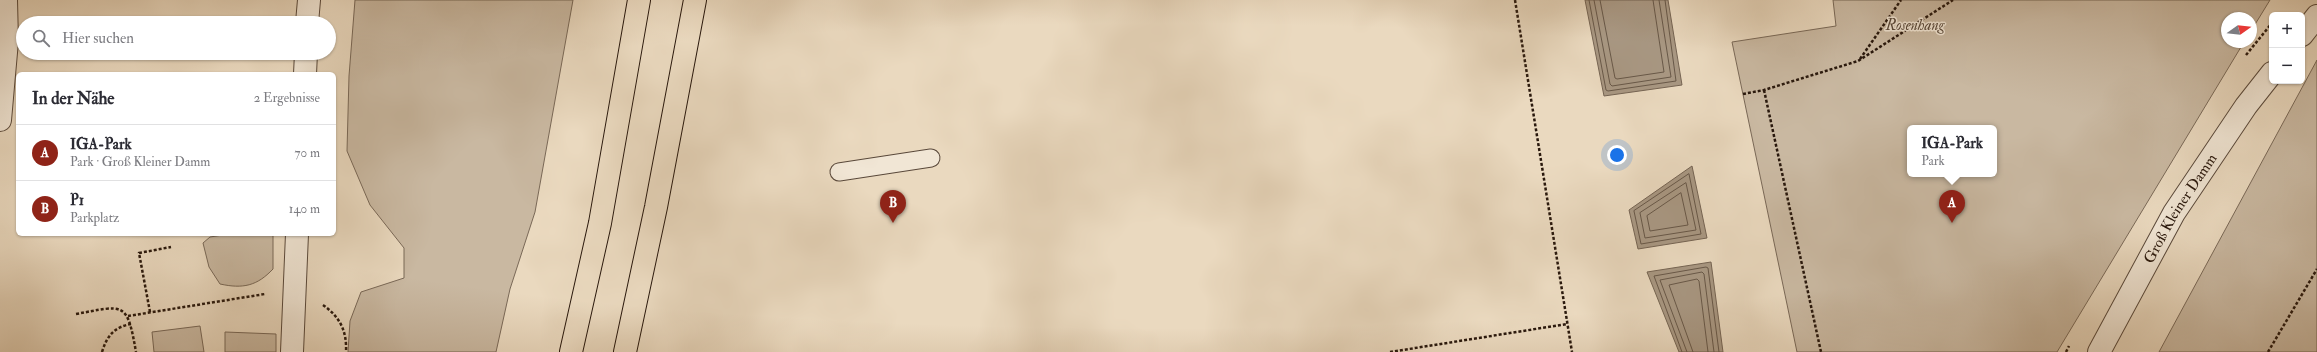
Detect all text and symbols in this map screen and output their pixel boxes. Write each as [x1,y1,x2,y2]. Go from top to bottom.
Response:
north arrow [2221,12,2257,48]
map controls [2269,12,2305,84]
button: + [2269,12,2305,48]
search box [16,16,336,60]
park label: Rosenhang [1885,16,1946,35]
icon: search [30,27,52,49]
text: Hier suchen [62,29,134,48]
button: − [2269,48,2305,84]
text: In der Nähe [32,88,114,109]
text: 2 Ergebnisse [254,90,320,106]
popup [1907,125,1997,177]
text: IGA-Park [1921,134,1983,153]
text: IGA-Park [70,135,132,154]
text: A [41,145,49,161]
text: 70 m [295,145,320,161]
your location [1607,145,1627,165]
street label: Groß Kleiner Damm [2139,149,2221,267]
text: Park [1921,153,1945,169]
text: Park · Groß Kleiner Damm [70,154,210,170]
pin: B [880,190,906,223]
pin: A [1939,190,1965,223]
text: P1 [70,191,84,210]
text: B [41,201,49,217]
text: 140 m [289,201,320,217]
text: Parkplatz [70,210,119,226]

